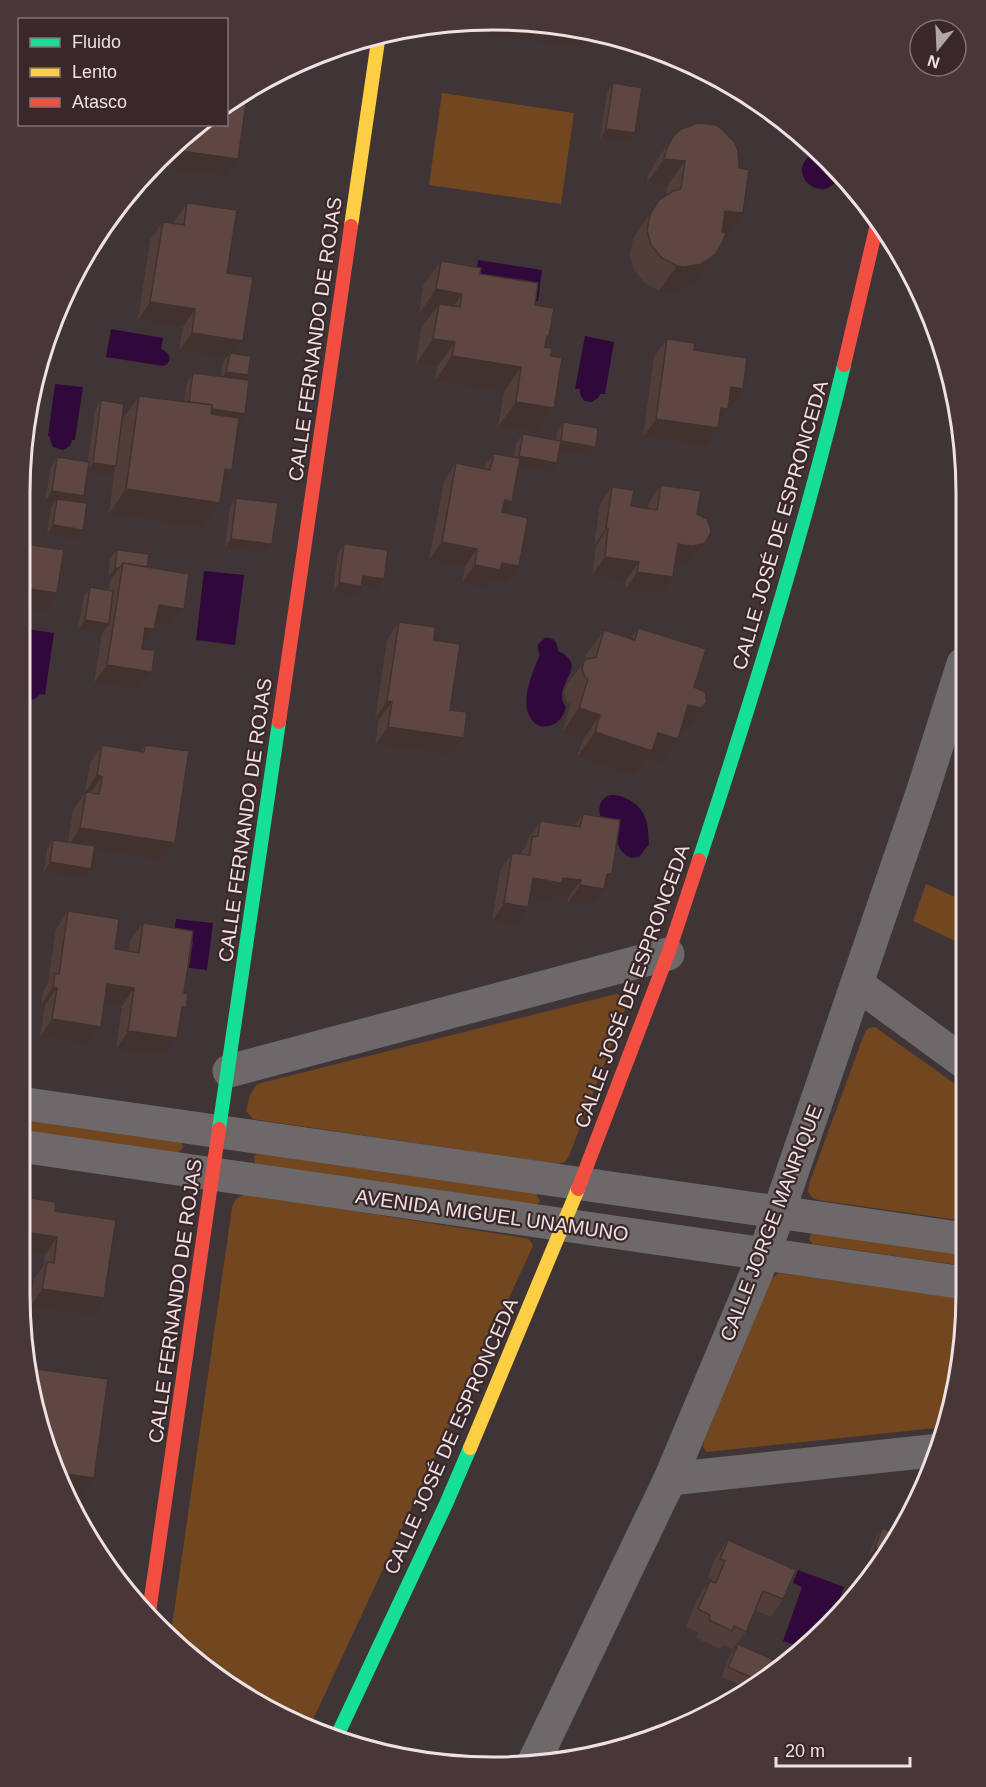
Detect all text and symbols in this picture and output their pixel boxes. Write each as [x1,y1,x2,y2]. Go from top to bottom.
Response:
legend [18,18,228,126]
north arrow [908,18,968,78]
text: Fluido [72,32,121,52]
text: N [925,52,942,72]
text: Lento [72,62,117,82]
text: Atasco [72,92,127,112]
street label: CALLE FERNANDO DE ROJAS [284,195,346,483]
street label: CALLE JOSÉ DE ESPRONCEDA [728,377,832,672]
street label: CALLE FERNANDO DE ROJAS [214,676,276,964]
street label: CALLE JOSÉ DE ESPRONCEDA [570,841,694,1131]
street label: CALLE JORGE MANRIQUE [716,1102,826,1344]
street label: CALLE FERNANDO DE ROJAS [144,1157,206,1445]
street label: AVENIDA MIGUEL UNAMUNO [354,1185,630,1245]
street label: CALLE JOSÉ DE ESPRONCEDA [380,1294,522,1578]
scale bar [776,1730,910,1768]
text: 20 m [785,1741,825,1761]

